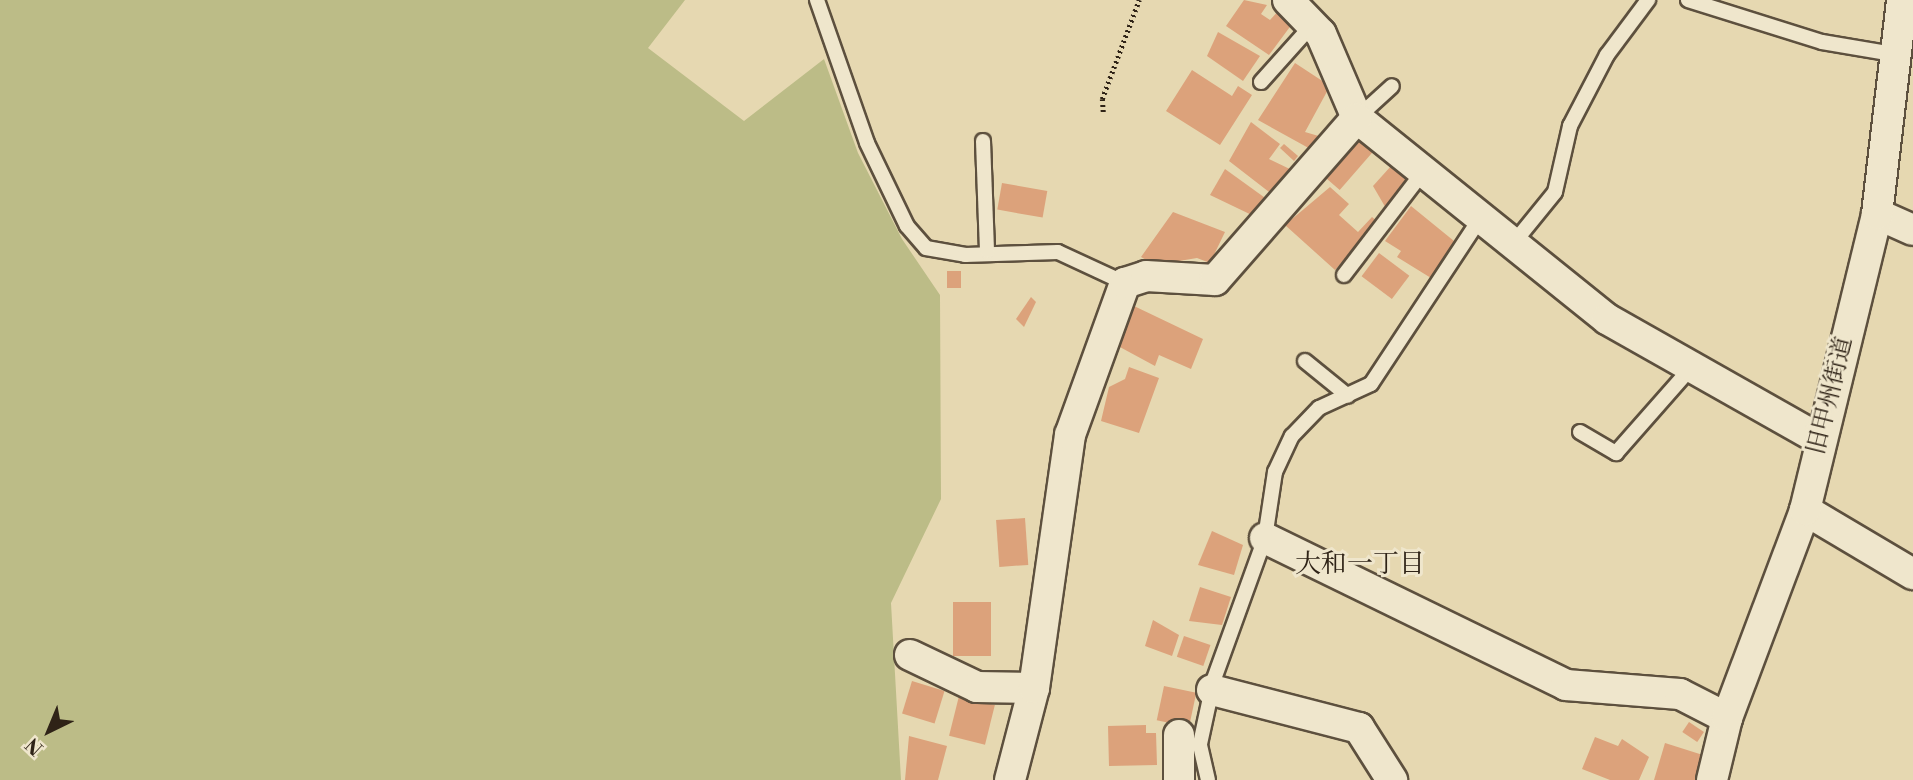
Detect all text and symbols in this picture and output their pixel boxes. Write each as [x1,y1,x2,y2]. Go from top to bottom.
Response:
street label: 旧甲州街道 [1803,334,1859,458]
district label: 大和一丁目 [1295,549,1425,581]
north arrow [14,696,84,766]
text: N [21,732,48,760]

